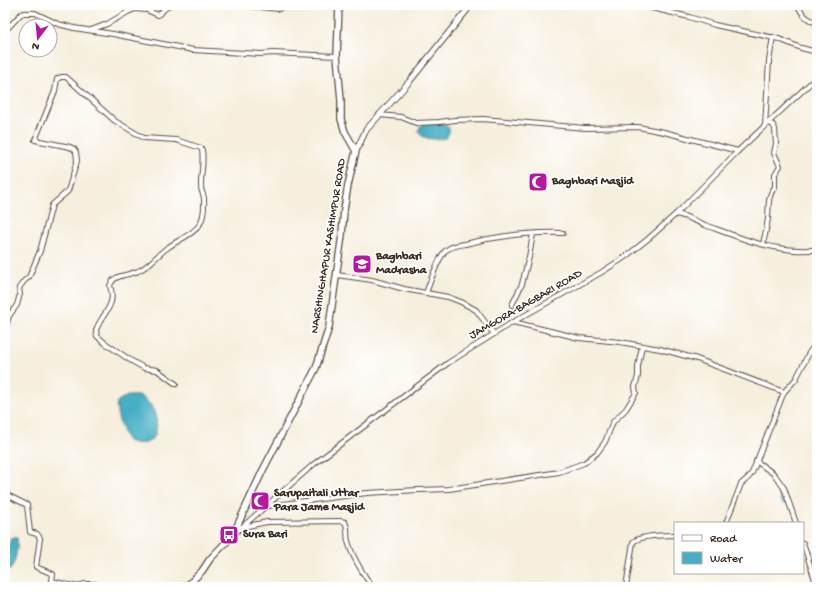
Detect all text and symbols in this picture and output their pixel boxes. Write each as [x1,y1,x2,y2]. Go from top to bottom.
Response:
north arrow [18,18,58,58]
text: N [31,39,41,52]
street label: NARSHINGHAPUR KASHIMPUR ROAD [308,157,350,334]
mosque icon: Baghbari Masjid [527,171,549,193]
place label: Baghbari Masjid [551,175,635,189]
place label: Baghbari Madrasha [375,250,428,278]
school or university icon: Baghbari Madrasha [351,253,373,275]
street label: JAMGORA-BAGBARI ROAD [467,267,585,343]
place label: Sarupaitali Uttar Para Jame Masjid [273,487,366,515]
mosque icon: Sarupaitali Uttar Para Jame Masjid [249,490,271,512]
legend [674,522,804,574]
bus stop icon: Sura Bari [218,524,240,546]
place label: Sura Bari [243,528,288,542]
text: Road [710,533,737,547]
text: Water [710,553,744,567]

